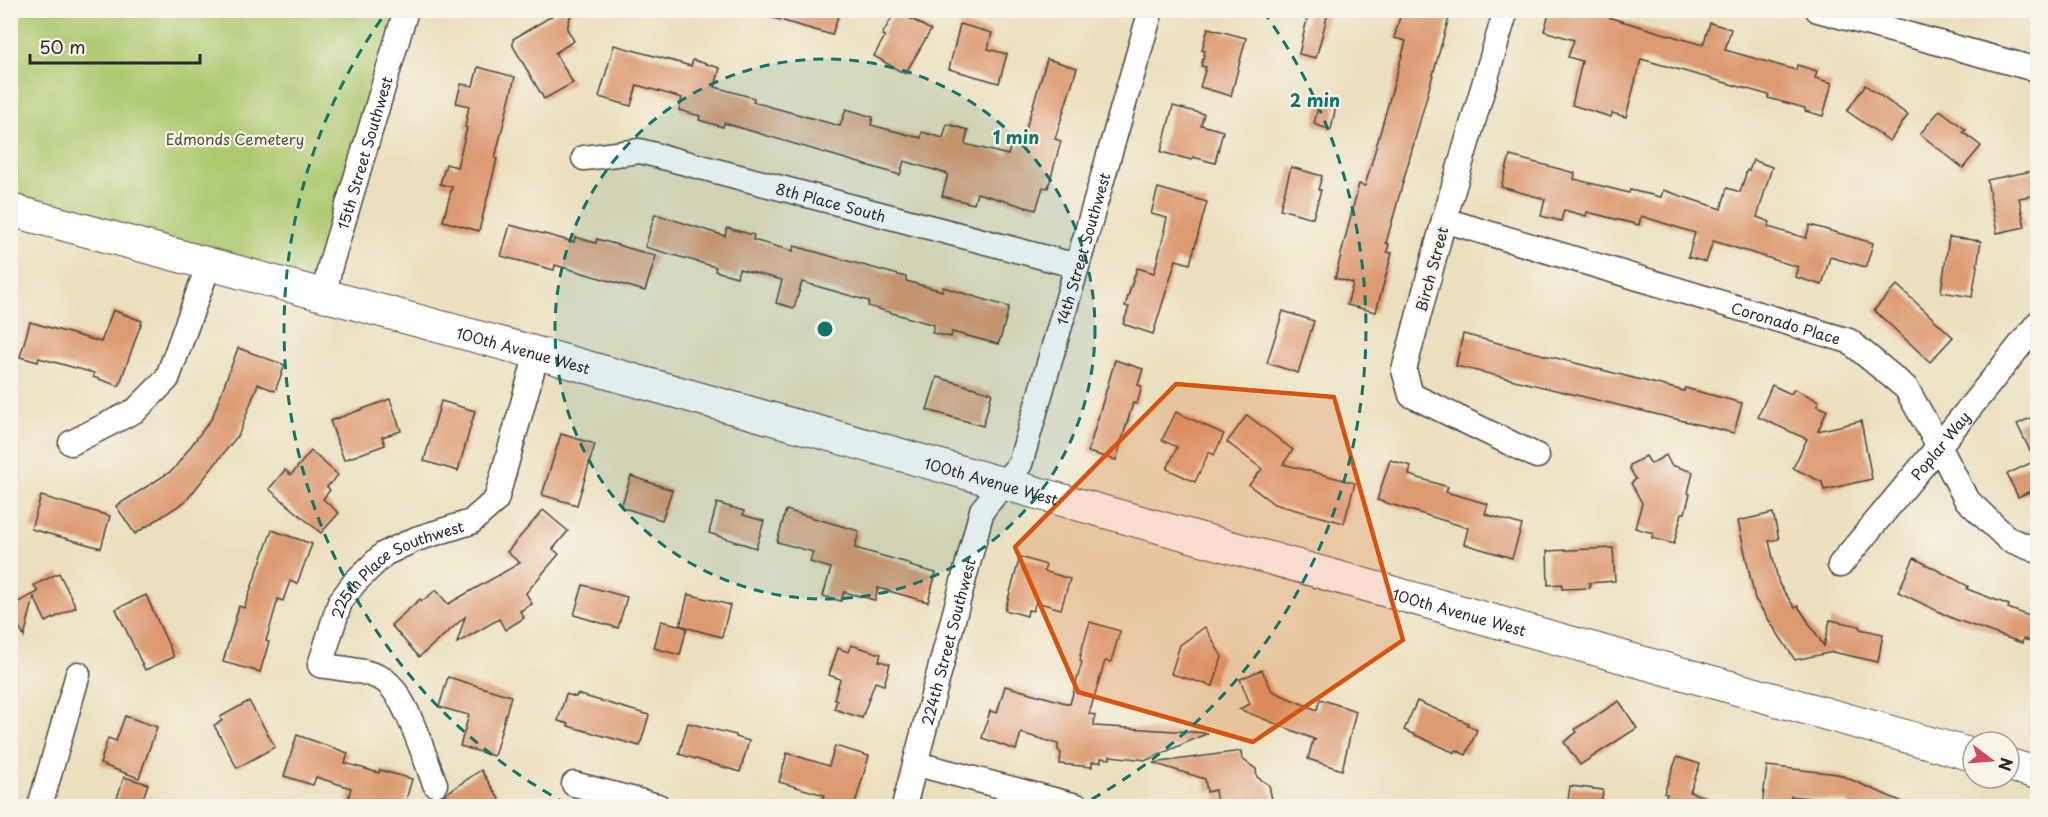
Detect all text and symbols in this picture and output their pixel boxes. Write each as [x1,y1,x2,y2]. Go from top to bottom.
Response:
scale bar [30,27,200,65]
text: 50 m [39,33,86,60]
street label: 15th Street Southwest [330,73,397,232]
text: 2 min [1290,86,1340,113]
text: 1 min [993,123,1039,150]
park label: Edmonds Cemetery [166,127,304,150]
street label: 14th Street Southwest [1049,169,1115,328]
street label: 8th Place South [773,176,889,227]
street label: Birch Street [1409,224,1453,314]
street label: Coronado Place [1728,295,1844,349]
centre of rings [815,319,835,339]
street label: 100th Avenue West [454,320,593,379]
street label: Poplar Way [1904,406,1975,484]
street label: 100th Avenue West [922,451,1061,510]
street label: 225th Place Southwest [324,513,466,621]
street label: 224th Street Southwest [914,556,980,728]
street label: 100th Avenue West [1390,582,1529,641]
north arrow [1961,730,2021,790]
text: N [1993,755,2020,774]

